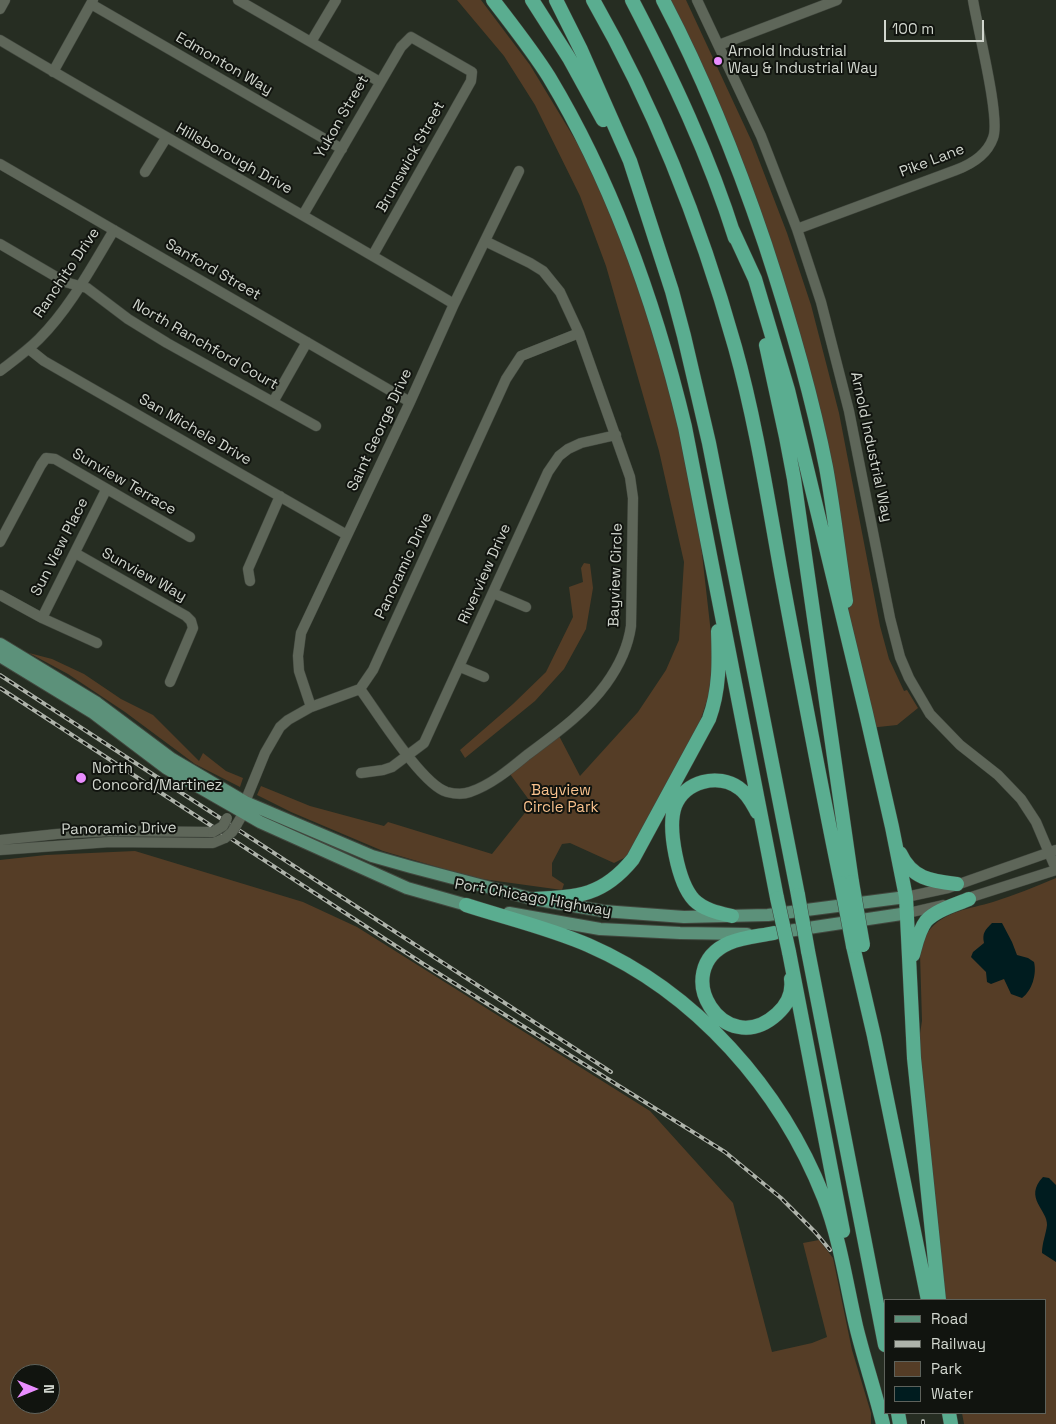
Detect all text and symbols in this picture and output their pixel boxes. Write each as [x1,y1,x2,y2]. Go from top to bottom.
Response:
scale bar [886,10,986,42]
text: 100 m [892,19,934,38]
street label: Edmonton Way [172,29,276,99]
place label: Arnold Industrial Way & Industrial Way [728,43,878,78]
marker: Arnold Industrial Way & Industrial Way [712,55,724,67]
street label: Yukon Street [311,72,373,162]
street label: Brunswick Street [373,98,449,216]
street label: Hillsborough Drive [173,120,295,198]
street label: Pike Lane [897,140,967,182]
street label: Ranchito Drive [30,225,104,321]
street label: Sanford Street [162,235,264,305]
street label: North Ranchford Court [129,296,281,394]
street label: Saint George Drive [344,366,416,494]
street label: Arnold Industrial Way [846,370,896,524]
street label: San Michele Drive [136,390,254,470]
street label: Sunview Terrace [69,445,179,519]
street label: Sun View Place [27,495,93,599]
street label: Panoramic Drive [371,510,437,622]
street label: Riverview Drive [455,521,515,627]
street label: Bayview Circle [605,523,627,627]
street label: Sunview Way [98,544,190,606]
place label: North Concord/Martinez [92,760,222,795]
marker: North Concord/Martinez [74,771,88,785]
park label: Bayview Circle Park [523,782,599,817]
street label: Panoramic Drive [61,819,177,839]
street label: Port Chicago Highway [453,875,613,921]
legend [884,1299,1046,1414]
text: Road [931,1309,968,1328]
text: Railway [931,1334,986,1353]
text: Park [931,1359,962,1378]
north arrow [10,1364,60,1414]
text: N [40,1384,58,1394]
text: Water [931,1384,973,1403]

